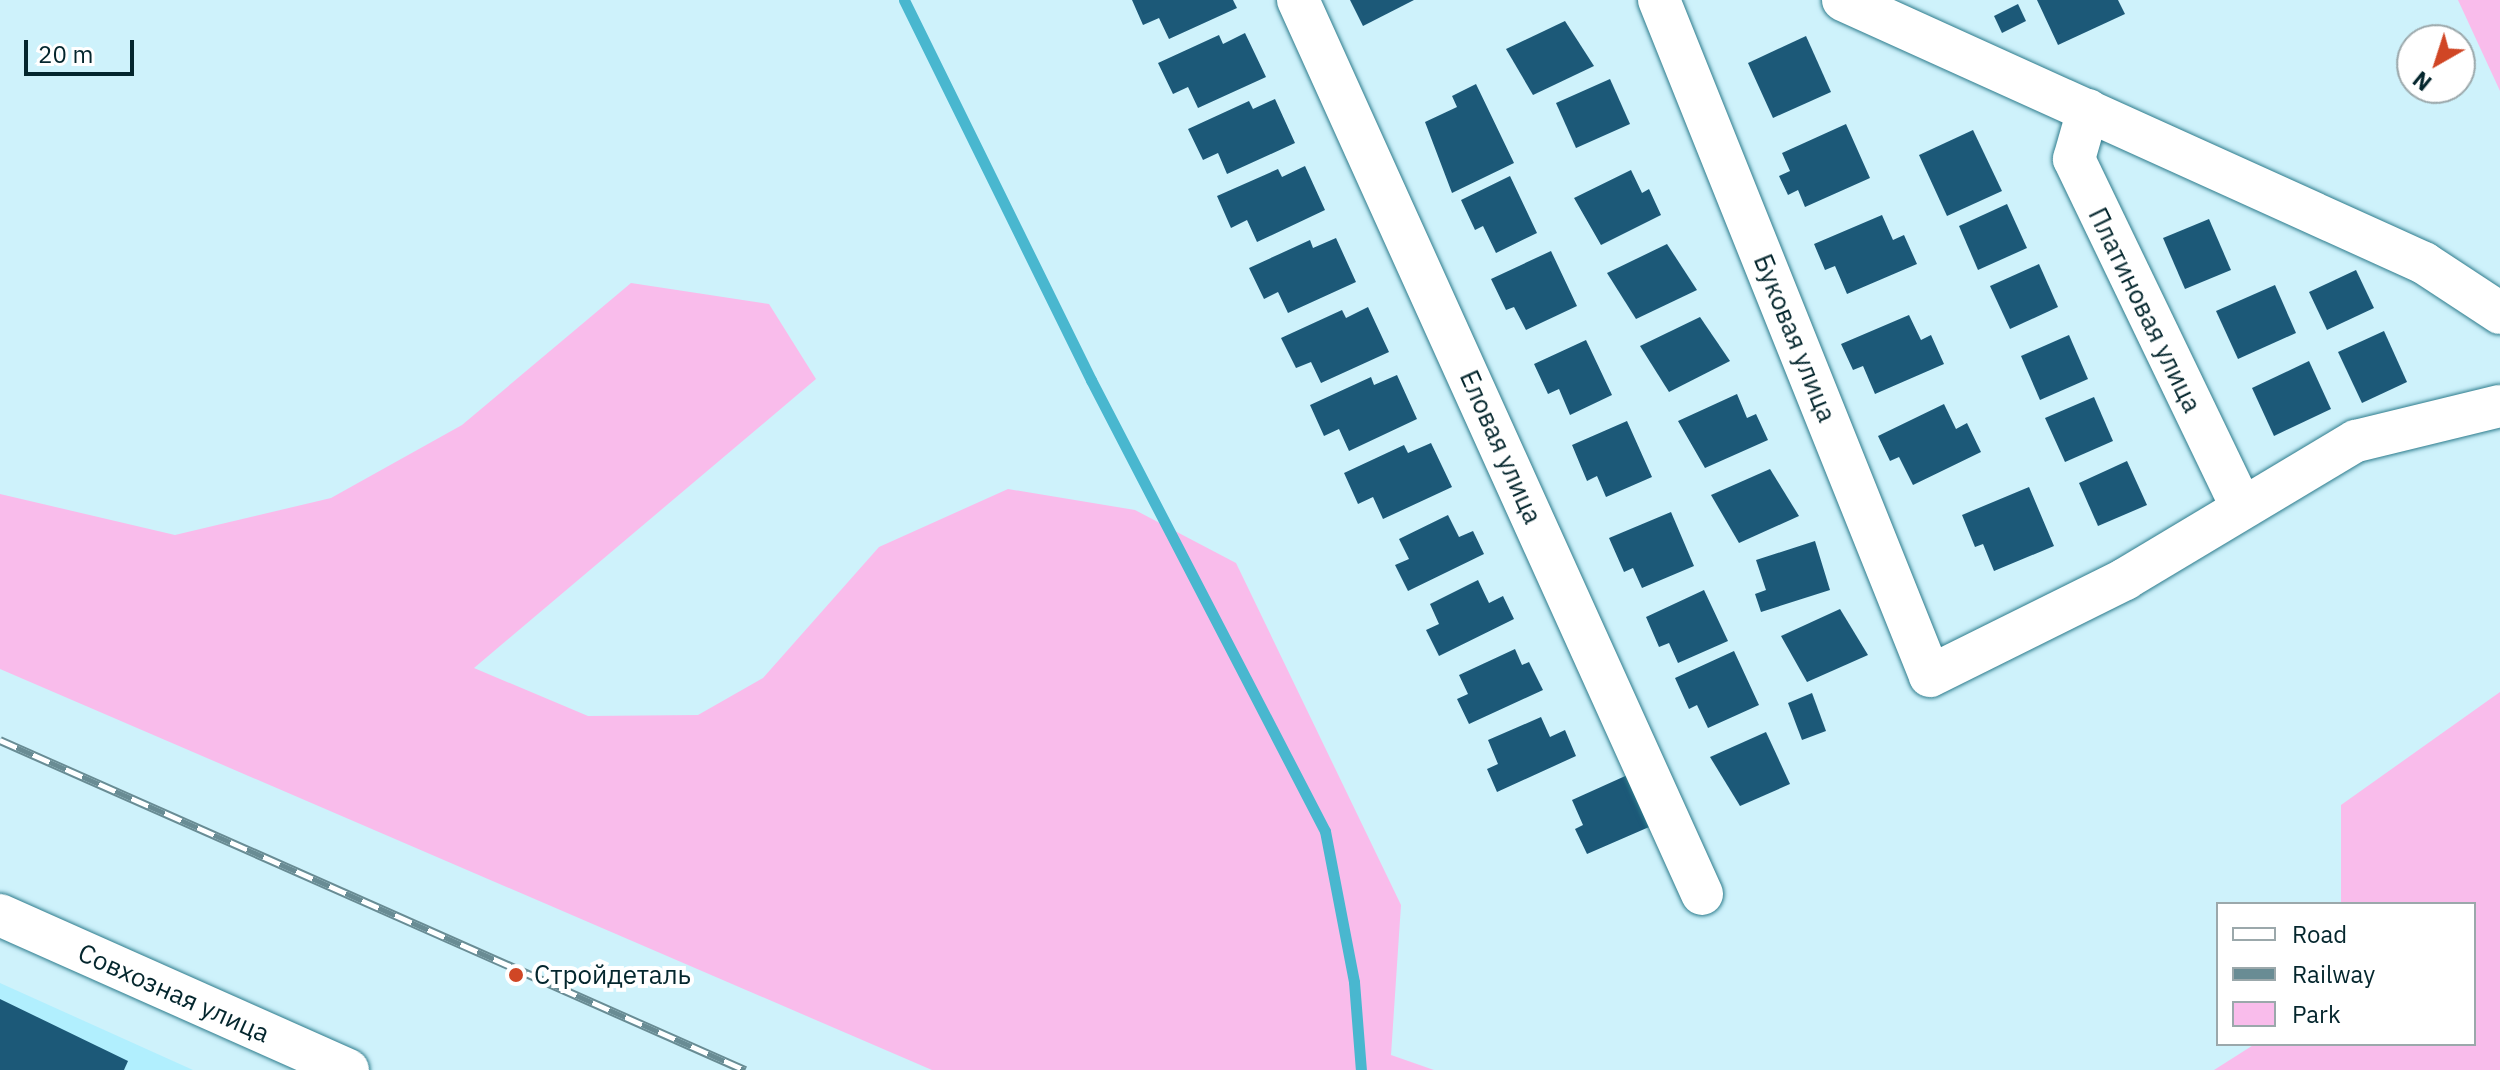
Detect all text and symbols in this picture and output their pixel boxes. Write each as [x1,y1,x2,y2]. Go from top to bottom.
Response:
scale bar [28,24,138,74]
north arrow [2396,24,2476,104]
text: 20 m [38,38,93,70]
text: N [2407,65,2437,98]
street label: Платиновая улица [2082,203,2208,417]
street label: Буковая улица [1747,250,1843,426]
street label: Еловая улица [1453,365,1549,529]
legend [2216,902,2476,1046]
text: Road [2292,918,2347,950]
street label: Совхозная улица [73,937,275,1049]
text: Railway [2292,958,2375,990]
place label: Стройдеталь [534,959,691,991]
marker: Стройдеталь [505,964,527,986]
text: Park [2292,998,2341,1030]

